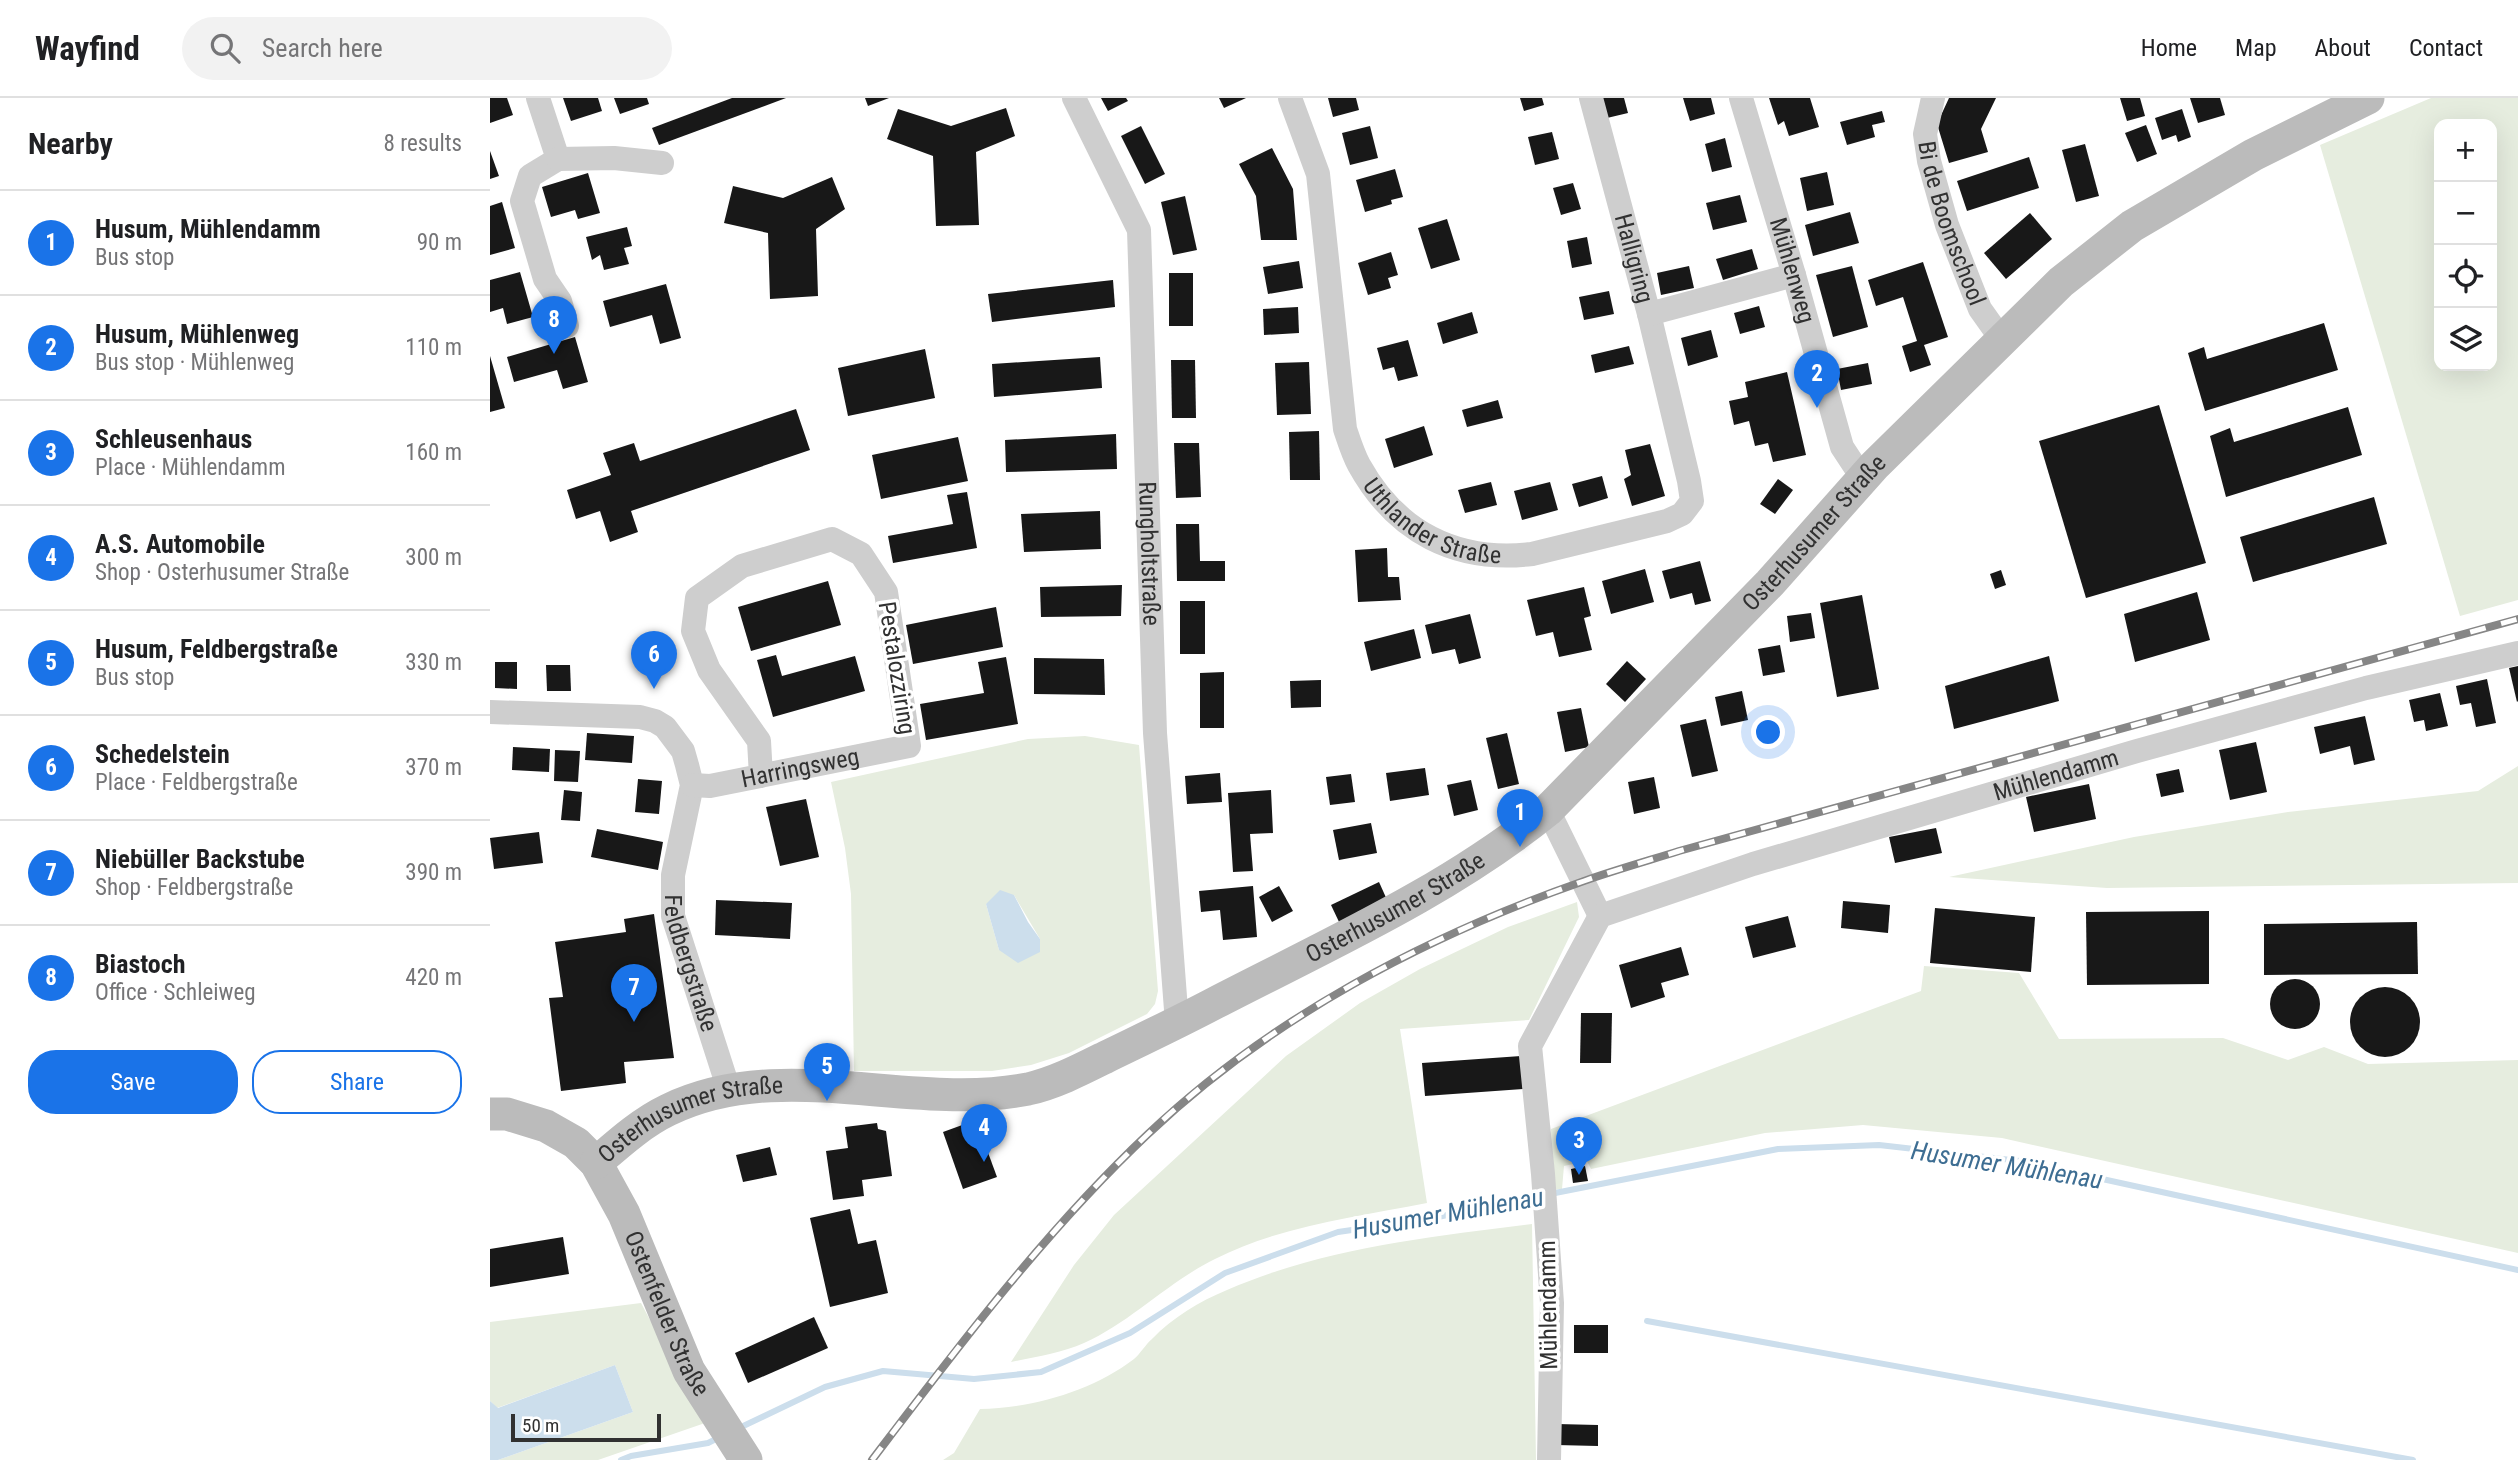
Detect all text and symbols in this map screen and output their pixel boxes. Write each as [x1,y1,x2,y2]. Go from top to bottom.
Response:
search box [182,17,672,80]
text: Wayfind [35,29,140,68]
icon: search [206,29,244,67]
text: Search here [262,33,383,63]
text: Home [2141,34,2197,62]
text: Map [2235,34,2277,62]
text: About [2315,34,2371,62]
text: Contact [2409,34,2483,62]
map controls [2434,119,2497,371]
button: + [2434,119,2497,182]
text: Nearby [28,126,113,161]
text: 8 results [384,130,462,157]
street label: Bi de Boomschool [1912,139,1991,309]
button: − [2434,182,2497,245]
street label: Halligring [1609,211,1659,306]
text: Husum, Mühlendamm [95,214,321,244]
street label: Mühlenweg [1764,214,1821,326]
text: 1 [45,229,57,256]
text: 90 m [417,229,462,256]
text: Bus stop [95,244,174,271]
button: locate [2434,245,2497,308]
pin: 8 [531,296,577,354]
button: layers [2434,308,2497,371]
text: Husum, Mühlenweg [95,319,299,349]
text: 2 [45,334,57,361]
text: 110 m [405,334,462,361]
text: Bus stop · Mühlenweg [95,349,294,376]
pin: 2 [1794,350,1840,408]
text: Schleusenhaus [95,424,252,454]
text: 3 [45,439,57,466]
text: 160 m [405,439,462,466]
street label: Osterhusumer Straße [1737,449,1891,617]
text: Place · Mühlendamm [95,454,285,481]
street label: Uthlander Straße [1357,473,1502,570]
street label: Rungholtstraße [1133,481,1166,626]
text: A.S. Automobile [95,529,265,559]
text: 4 [45,544,57,571]
text: 300 m [405,544,462,571]
text: Shop · Osterhusumer Straße [95,559,349,586]
street label: Pestalozziring [873,600,921,736]
pin: 6 [631,631,677,689]
text: Husum, Feldbergstraße [95,634,338,664]
text: 5 [45,649,57,676]
text: 330 m [405,649,462,676]
text: Bus stop [95,664,174,691]
your location [1751,715,1785,749]
text: Schedelstein [95,739,230,769]
street label: Harringsweg [739,742,862,793]
street label: Mühlendamm [1990,743,2122,807]
text: 6 [45,754,57,781]
text: 370 m [405,754,462,781]
text: Place · Feldbergstraße [95,769,298,796]
pin: 1 [1497,789,1543,847]
text: Niebüller Backstube [95,844,305,874]
street label: Osterhusumer Straße [1301,846,1490,969]
text: 7 [45,859,57,886]
text: 390 m [405,859,462,886]
text: Shop · Feldbergstraße [95,874,293,901]
street label: Feldbergstraße [659,894,723,1035]
text: Biastoch [95,949,185,979]
text: 8 [45,964,57,991]
text: 420 m [405,964,462,991]
pin: 7 [611,964,657,1022]
text: Office · Schleiweg [95,979,256,1006]
pin: 5 [804,1043,850,1101]
button: Save [28,1050,238,1114]
button: Share [252,1050,462,1114]
street label: Osterhusumer Straße [592,1071,784,1169]
pin: 4 [961,1104,1007,1162]
pin: 3 [1556,1117,1602,1175]
water label: Husumer Mühlenau [1909,1135,2105,1195]
water label: Husumer Mühlenau [1350,1181,1546,1245]
street label: Ostenfelder Straße [619,1227,715,1401]
street label: Mühlendamm [1533,1240,1563,1370]
scale bar [511,1411,662,1443]
text: 50 m [522,1414,559,1437]

